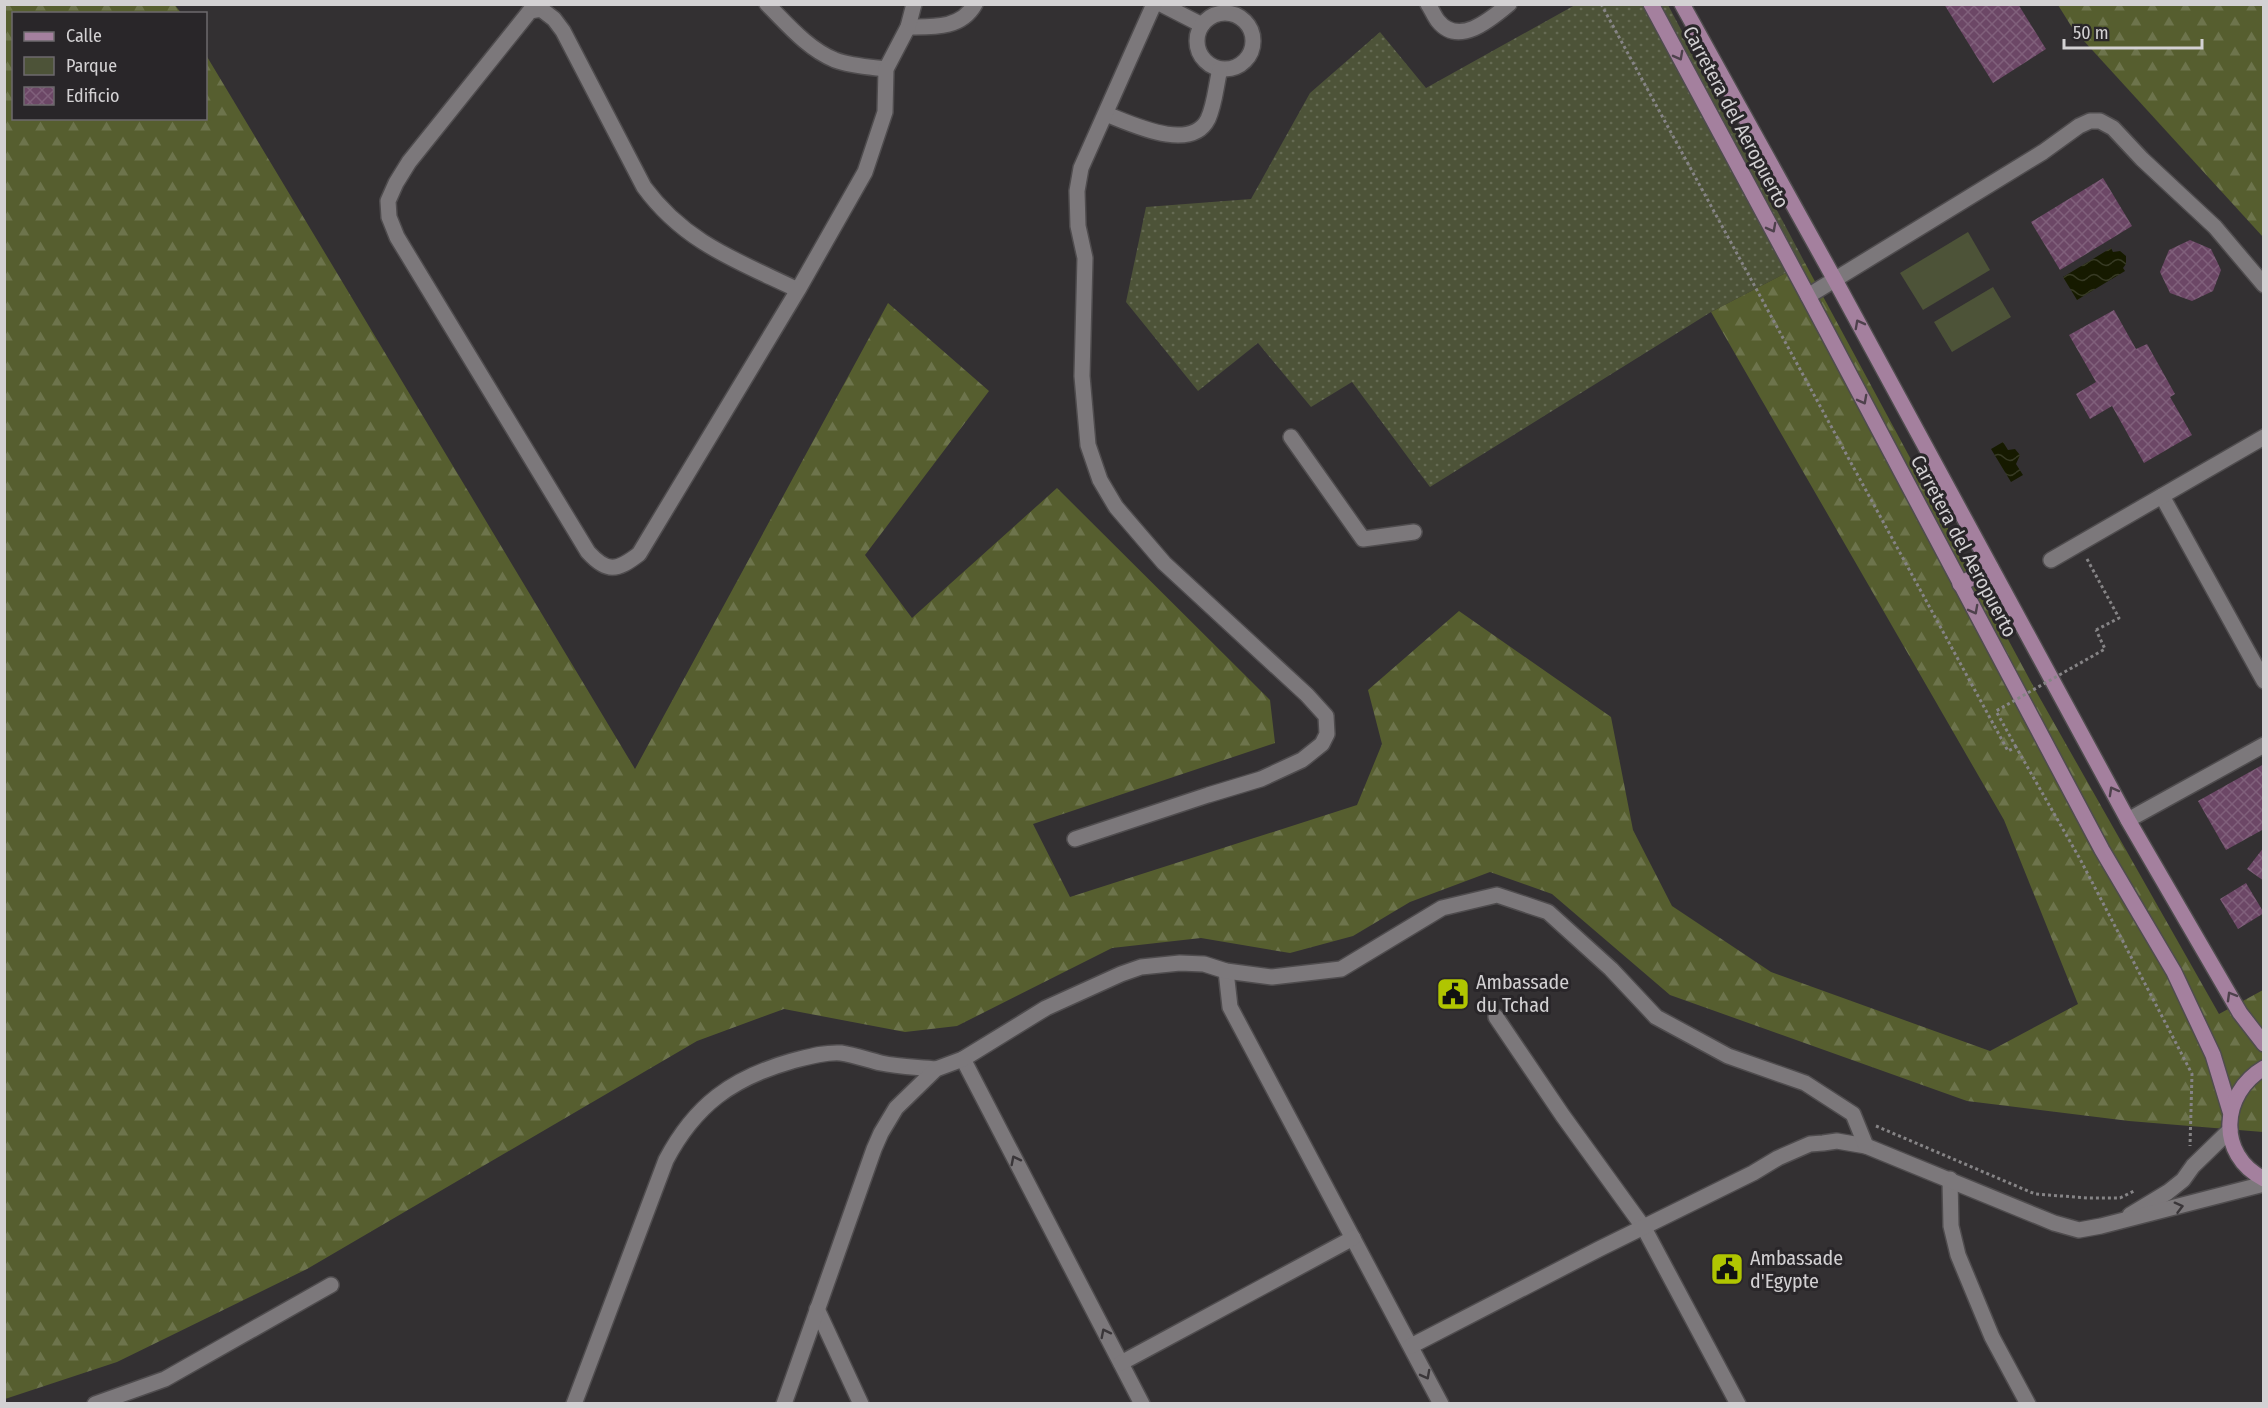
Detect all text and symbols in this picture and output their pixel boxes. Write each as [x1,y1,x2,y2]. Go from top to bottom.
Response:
legend [12,12,207,120]
scale bar [2064,12,2202,50]
street label: Carretera del Aeropuerto [1678,22,1794,212]
text: 50 m [2073,22,2109,44]
text: Calle [66,25,102,47]
one-way arrow [1672,50,1683,60]
text: Parque [66,55,117,77]
text: Edificio [66,85,119,107]
one-way arrow [1765,221,1776,232]
one-way arrow [1855,320,1866,330]
one-way arrow [1856,394,1867,404]
street label: Carretera del Aeropuerto [1906,451,2022,641]
one-way arrow [1967,603,1978,614]
one-way arrow [2109,786,2120,797]
place label: Ambassade du Tchad [1476,970,1569,1017]
public building icon: Ambassade du Tchad [1435,976,1471,1012]
one-way arrow [2226,992,2238,1002]
one-way arrow [1011,1155,1023,1166]
one-way arrow [2174,1201,2184,1214]
place label: Ambassade d'Egypte [1750,1246,1843,1293]
public building icon: Ambassade d'Egypte [1709,1251,1745,1287]
one-way arrow [1101,1329,1112,1339]
one-way arrow [1419,1369,1430,1379]

